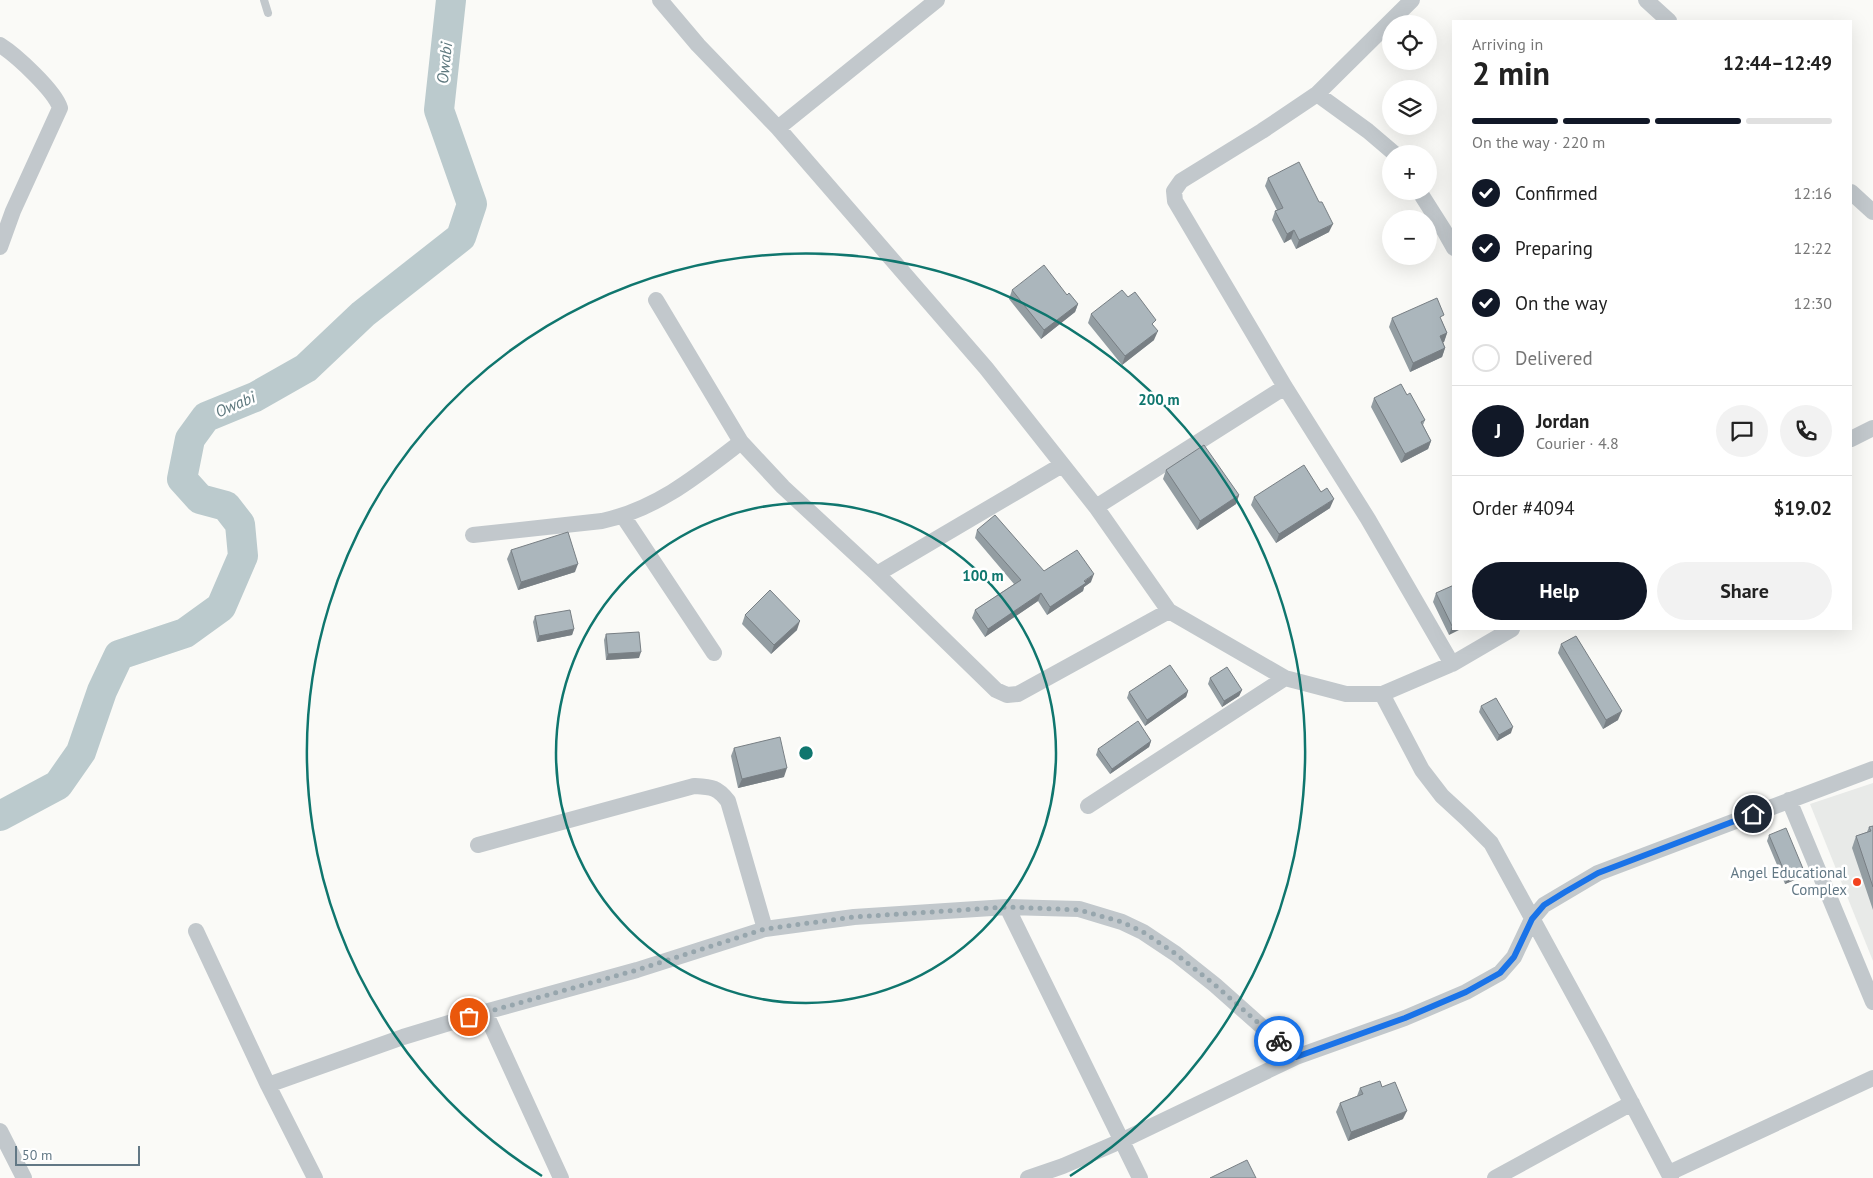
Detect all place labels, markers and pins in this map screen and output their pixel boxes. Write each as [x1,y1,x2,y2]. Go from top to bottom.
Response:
centre of rings [797,744,815,762]
pin [1732,793,1774,835]
place label: Angel Educational Complex [1730,863,1848,899]
marker: Angel Educational Complex [1851,876,1863,888]
pin [448,996,490,1038]

